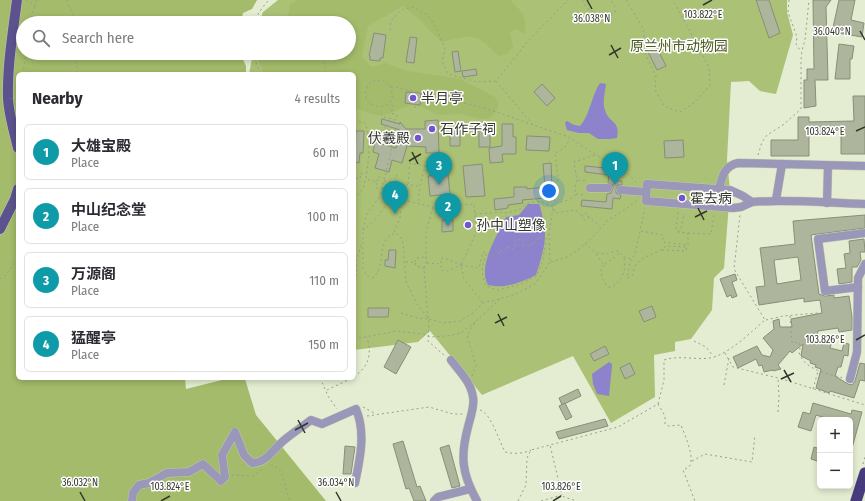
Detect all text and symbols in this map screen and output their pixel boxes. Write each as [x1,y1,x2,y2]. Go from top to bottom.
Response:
text: 103.822°E [684,9,723,21]
text: 36.038°N [574,13,610,25]
search box [16,16,356,60]
text: 36.040°N [813,26,851,38]
icon: search [30,27,52,49]
text: Search here [62,29,134,47]
park label: 原兰州市动物园 [630,38,728,55]
text: Nearby [32,88,83,109]
place label: 半月亭 [421,90,463,107]
text: 4 results [294,91,340,106]
marker: 半月亭 [408,93,418,103]
place label: 石作子祠 [440,121,496,138]
marker: 石作子祠 [427,124,437,134]
text: 103.824°E [806,126,845,138]
place label: 伏羲殿 [368,130,410,147]
marker: 伏羲殿 [413,133,423,143]
text: 大雄宝殿 [71,137,131,155]
text: 1 [43,145,49,160]
text: 60 m [313,145,339,160]
pin: 3 [426,152,452,185]
pin: 1 [602,152,628,185]
text: Place [71,155,99,170]
pin: 4 [382,181,408,214]
your location [539,181,559,201]
place label: 霍去病 [690,190,732,207]
pin: 2 [435,193,461,226]
marker: 霍去病 [677,193,687,203]
text: 中山纪念堂 [71,201,146,219]
text: 2 [43,209,49,224]
text: 100 m [307,209,339,224]
place label: 孙中山塑像 [476,217,546,234]
text: Place [71,219,99,234]
marker: 孙中山塑像 [463,220,473,230]
text: 万源阁 [71,265,116,283]
text: 3 [43,273,49,288]
text: 110 m [309,273,339,288]
text: Place [71,283,99,298]
text: 猛醒亭 [71,329,116,347]
text: 103.826°E [805,334,845,346]
text: 4 [43,337,49,352]
text: 150 m [308,337,339,352]
text: Place [71,347,99,362]
map controls [817,417,853,489]
button: + [817,417,853,453]
button: − [817,453,853,489]
text: 36.032°N [62,477,98,489]
text: 36.034°N [318,477,354,489]
text: 103.824°E [151,481,190,493]
text: 103.826°E [541,481,581,493]

